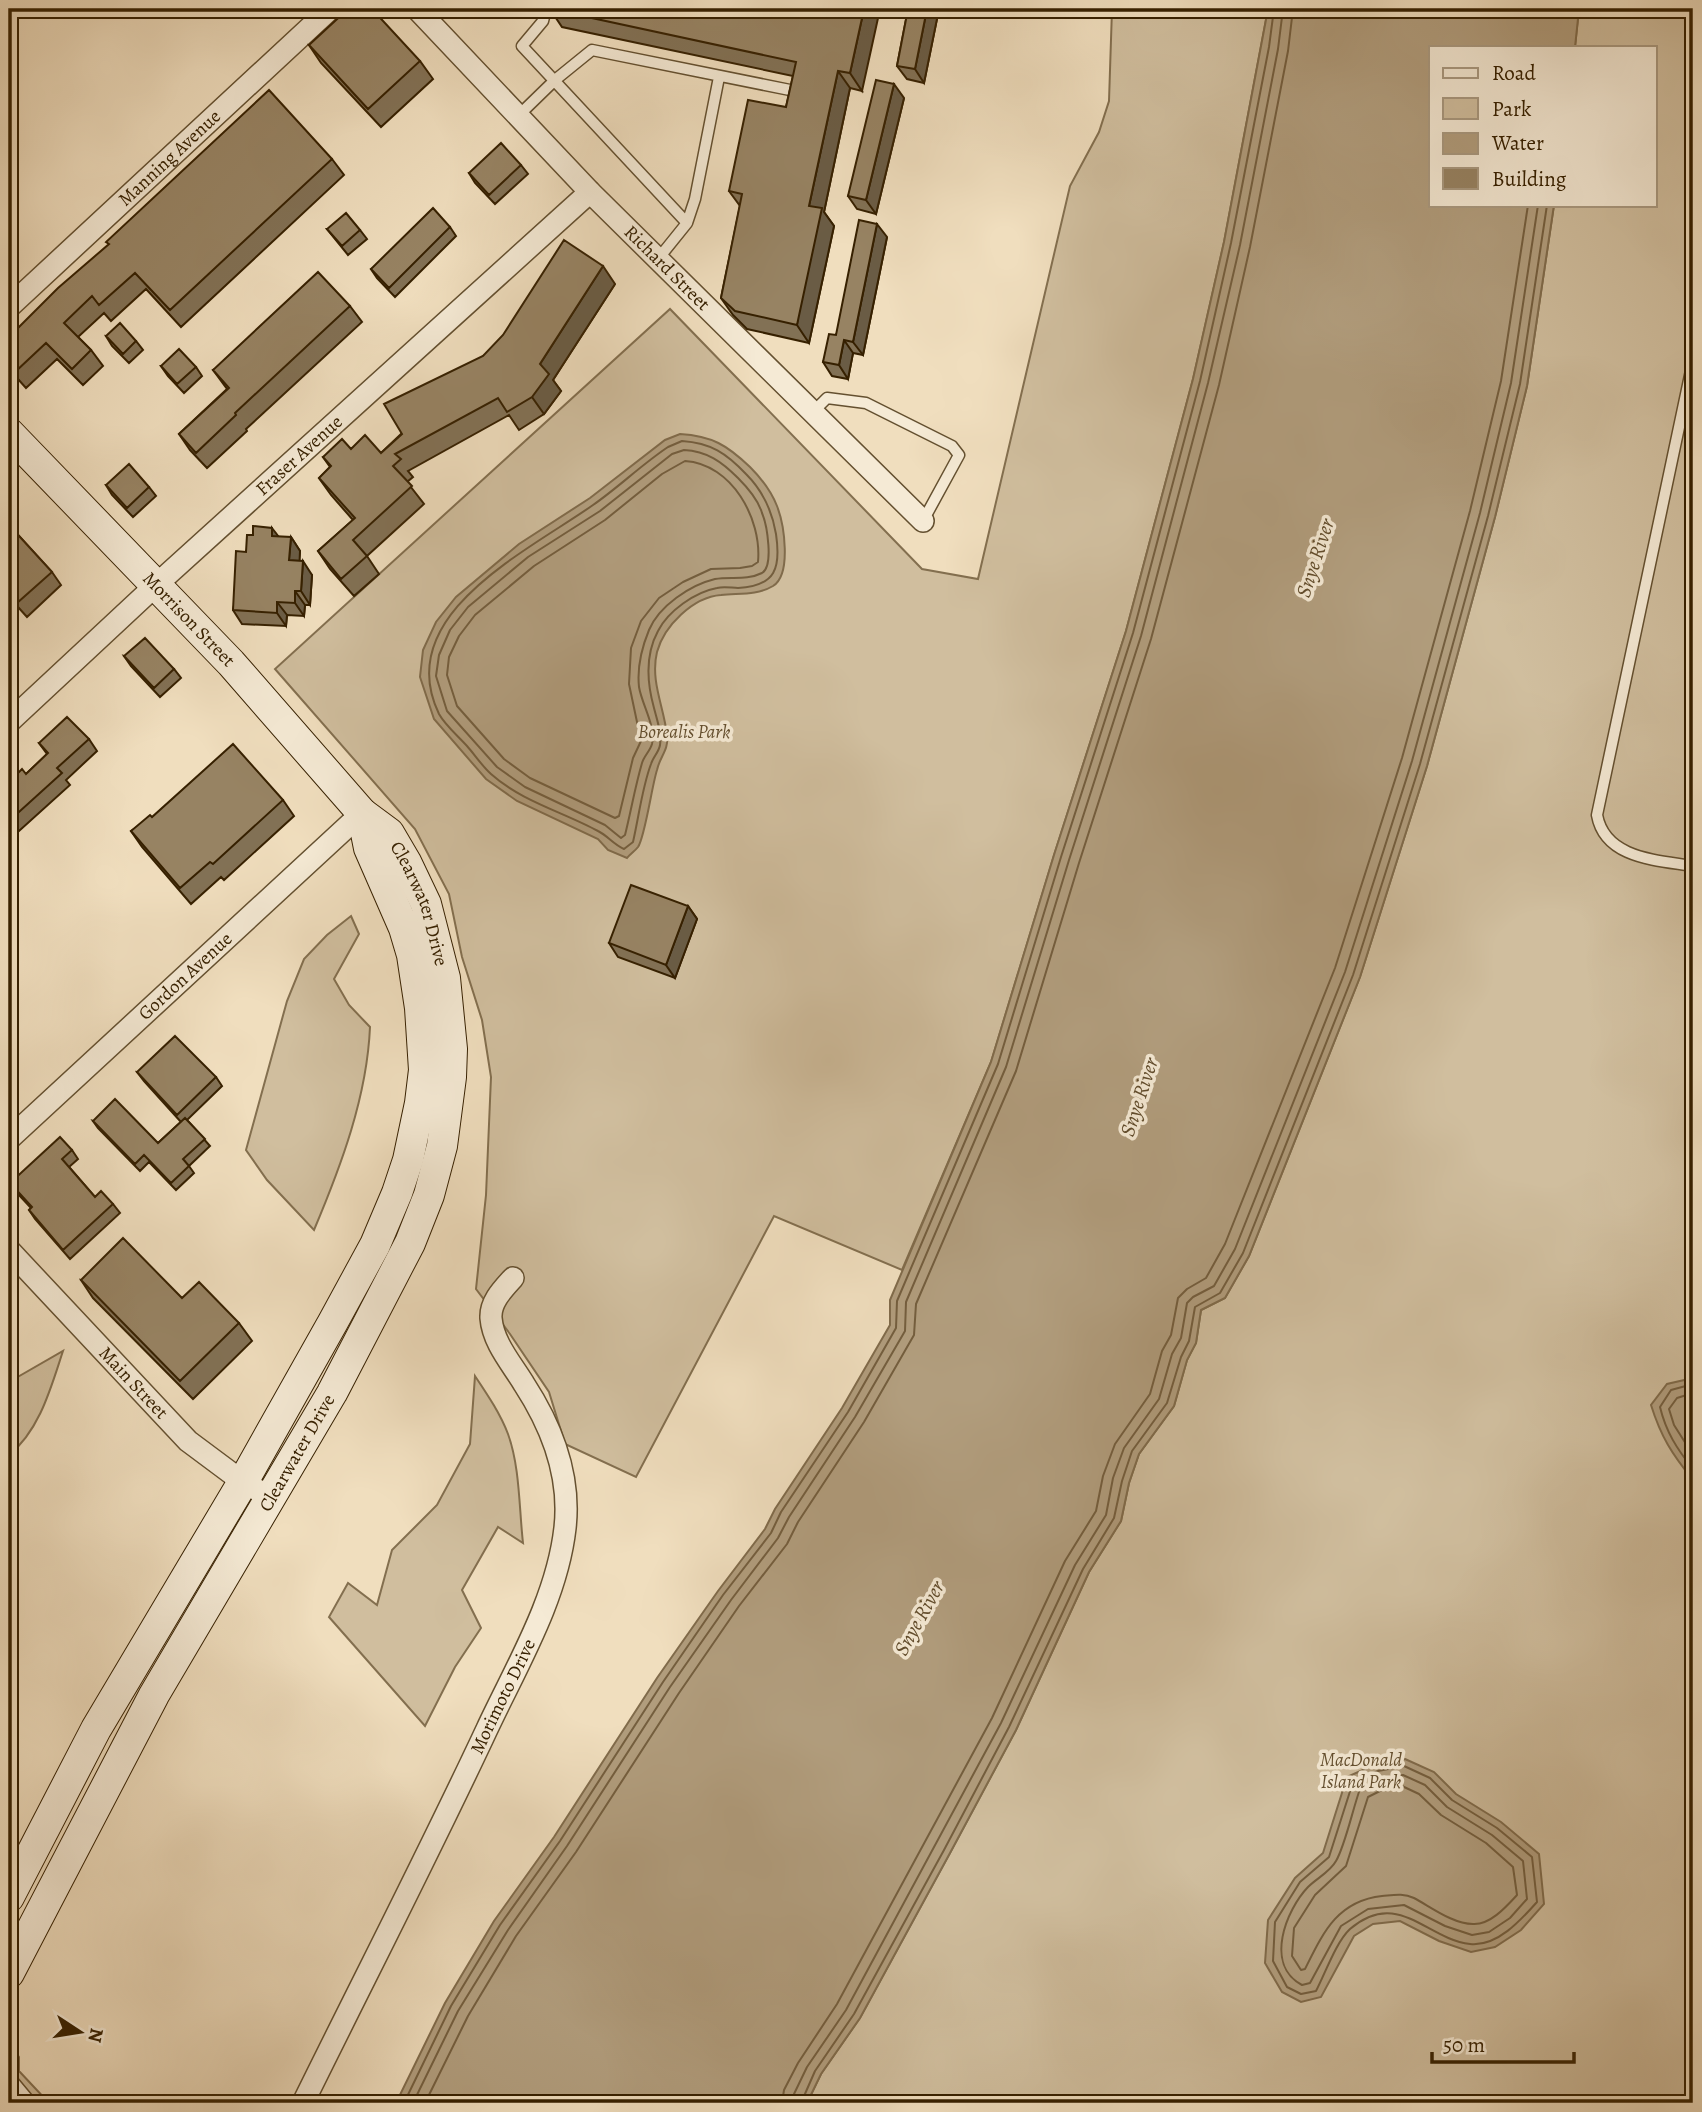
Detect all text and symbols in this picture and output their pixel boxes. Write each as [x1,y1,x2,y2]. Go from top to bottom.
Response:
legend [1429,46,1656,206]
text: Road [1492,59,1536,87]
text: Park [1492,95,1532,123]
street label: Manning Avenue [113,104,226,212]
text: Water [1491,129,1544,157]
text: Building [1492,165,1567,193]
street label: Richard Street [618,220,716,317]
street label: Fraser Avenue [250,409,348,502]
water label: Snye River [1289,514,1341,601]
street label: Morrison Street [137,566,241,673]
park label: Borealis Park [638,719,730,745]
street label: Clearwater Drive [384,836,454,969]
street label: Gordon Avenue [133,926,238,1026]
water label: Snye River [1113,1053,1165,1140]
street label: Main Street [93,1341,174,1425]
street label: Clearwater Drive [253,1389,341,1517]
water label: Snye River [887,1575,951,1660]
street label: Morimoto Drive [464,1635,542,1758]
park label: MacDonald Island Park [1320,1747,1402,1795]
north arrow [46,1996,116,2066]
scale bar [1432,2021,1574,2065]
text: N [81,2026,110,2045]
text: 50 m [1443,2031,1485,2059]

